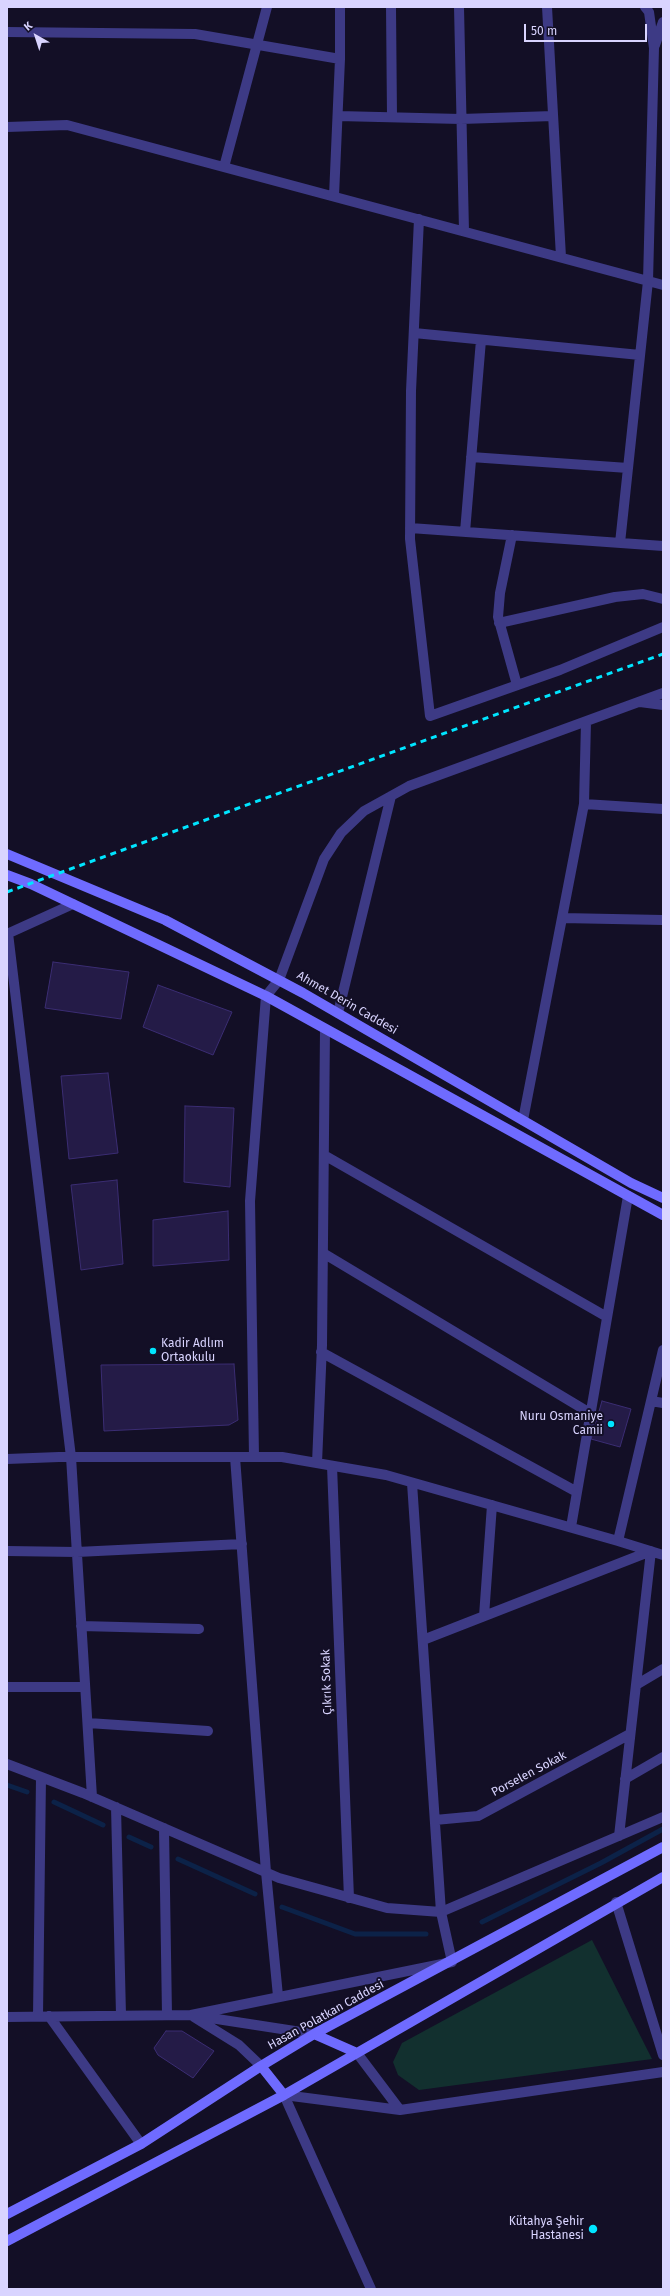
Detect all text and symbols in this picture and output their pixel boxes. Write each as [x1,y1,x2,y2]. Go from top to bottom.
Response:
north arrow [16,16,56,56]
scale bar [526,16,649,42]
text: K [21,19,35,34]
text: 50 m [531,24,557,38]
street label: Ahmet Derin Caddesi [294,968,400,1038]
place label: Kadir Adlım Ortaokulu [161,1337,224,1365]
marker: Kadir Adlım Ortaokulu [148,1346,158,1356]
place label: Nuru Osmaniye Camii [519,1410,603,1438]
marker: Nuru Osmaniye Camii [606,1419,616,1429]
street label: Çıkrık Sokak [319,1649,335,1715]
street label: Porselen Sokak [489,1748,569,1800]
street label: Hasan Polatkan Caddesi [265,1977,387,2053]
place label: Kütahya Şehir Hastanesi [509,2215,584,2243]
marker: Kütahya Şehir Hastanesi [587,2223,599,2235]

